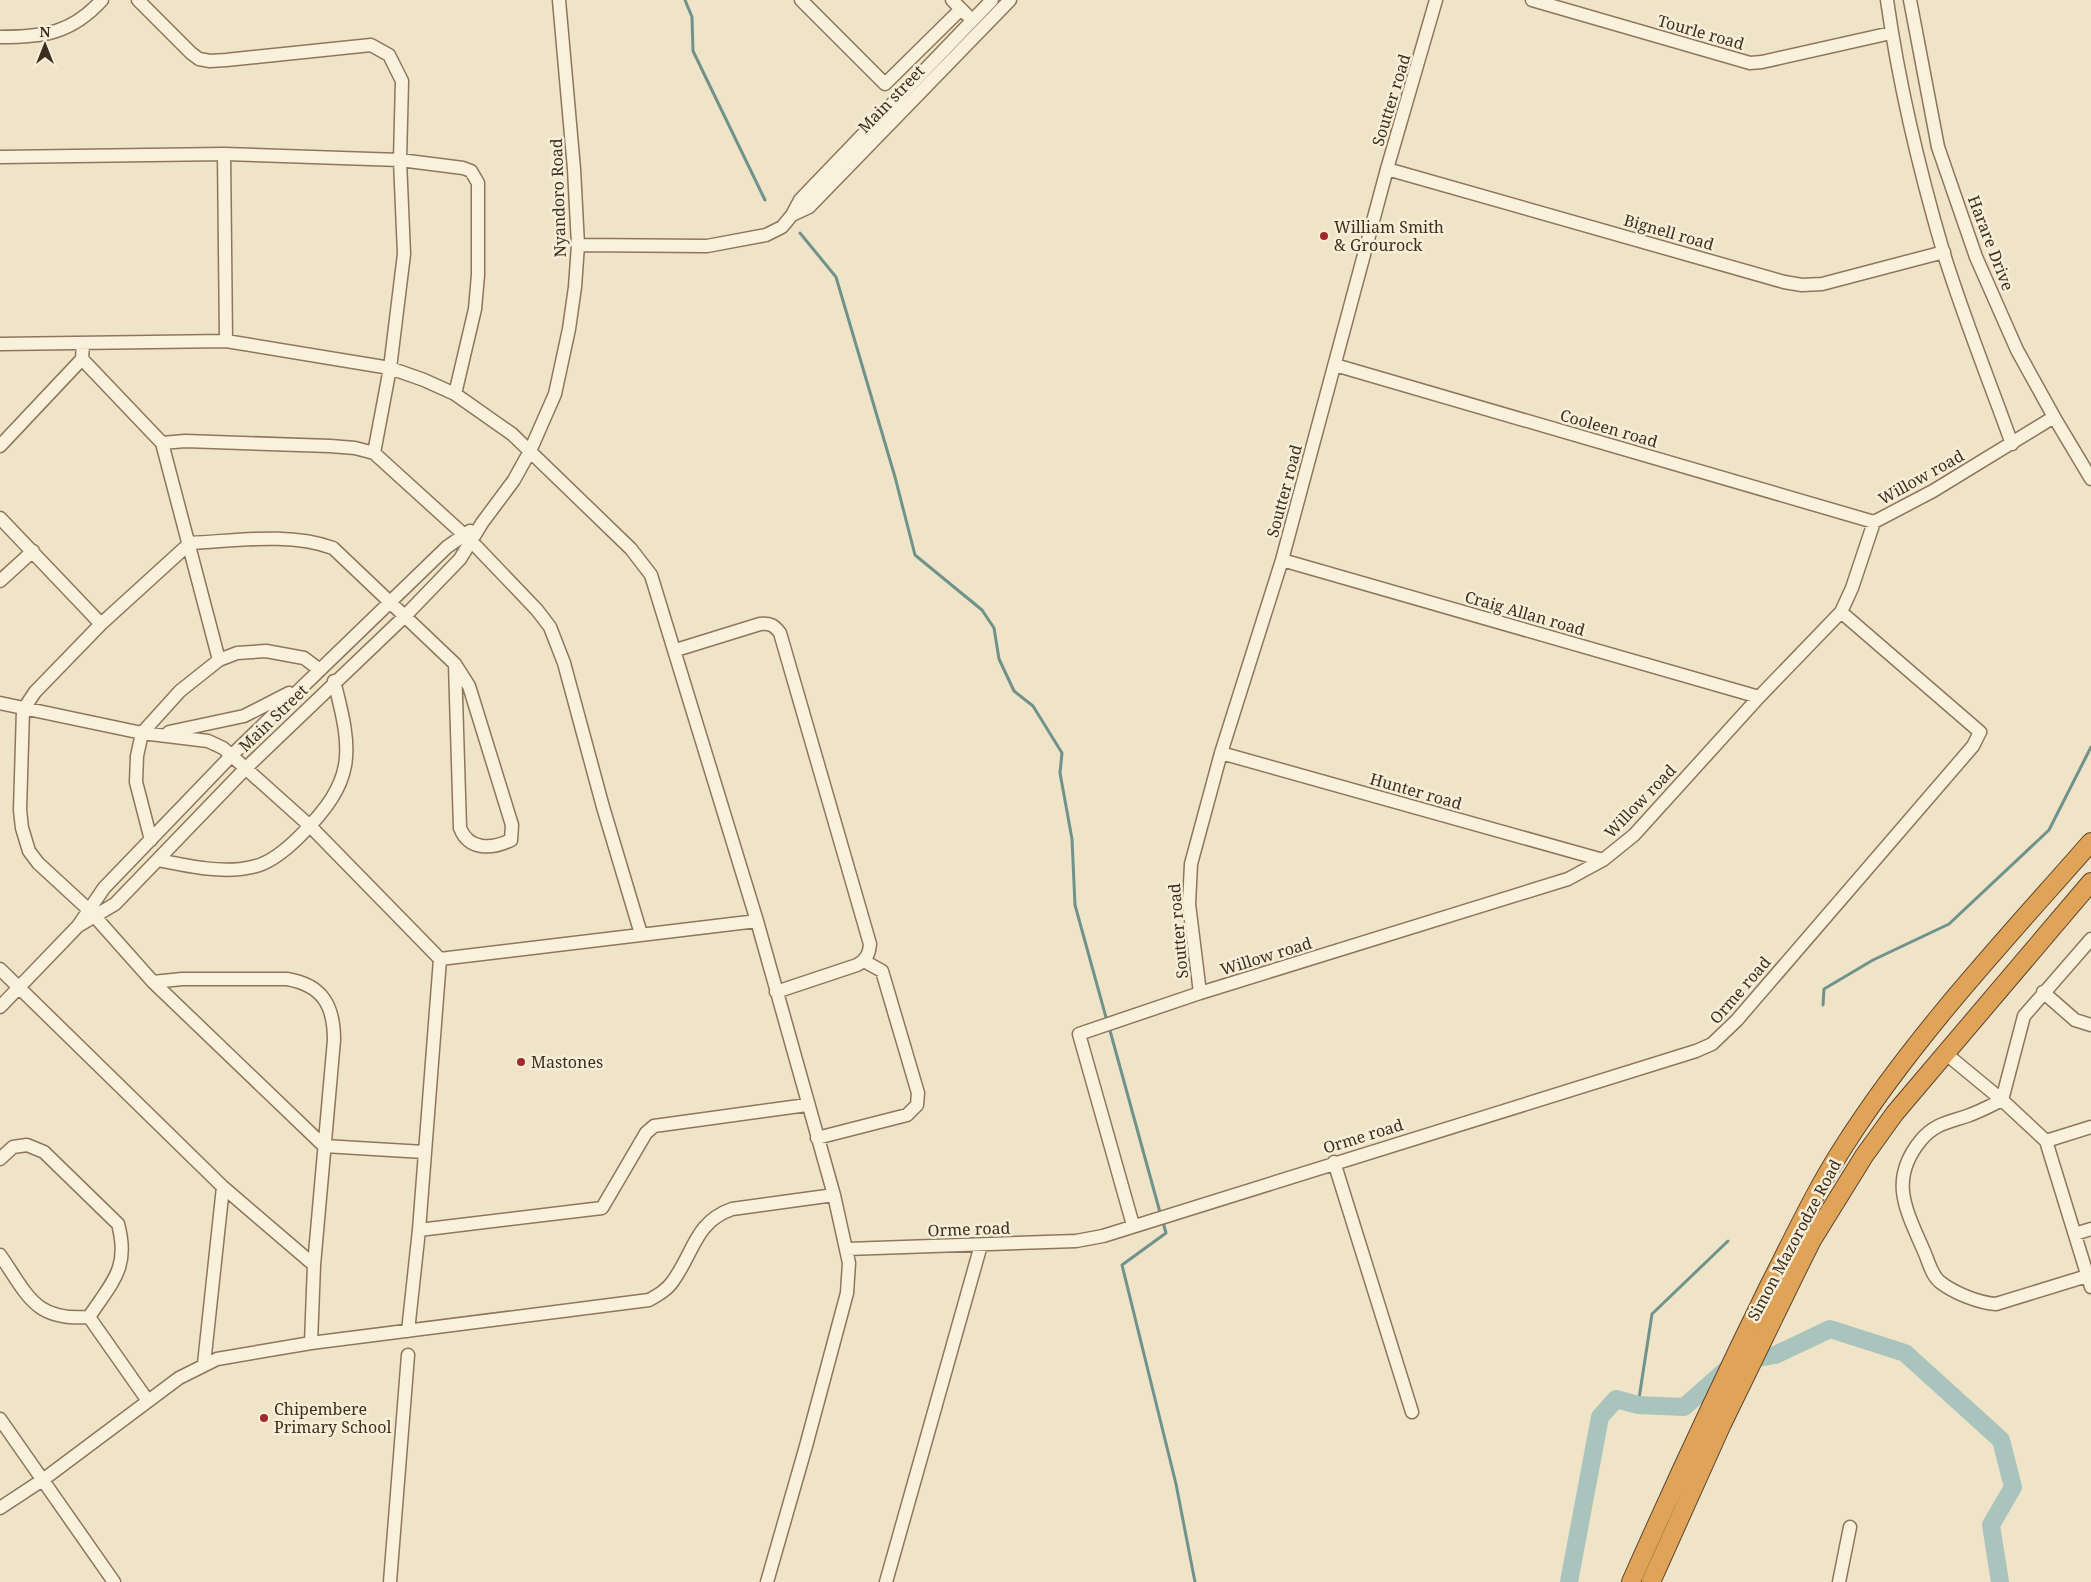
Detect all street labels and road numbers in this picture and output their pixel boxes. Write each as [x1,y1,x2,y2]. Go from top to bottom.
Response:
street label: Tourle road [1655,9,1747,55]
street label: Soutter road [1367,51,1415,149]
street label: Main street [853,60,929,138]
street label: Nyandoro Road [545,138,571,258]
street label: Harare Drive [1963,192,2019,294]
street label: Bignell road [1621,209,1717,255]
street label: Cooleen road [1558,404,1660,452]
street label: Soutter road [1261,442,1307,540]
street label: Willow road [1874,444,1968,510]
street label: Craig Allan road [1462,585,1588,641]
street label: Main Street [234,679,313,757]
street label: Willow road [1599,759,1681,843]
street label: Hunter road [1367,767,1465,815]
street label: Soutter road [1163,882,1193,979]
street label: Willow road [1218,932,1315,980]
street label: Orme road [1705,951,1776,1028]
street label: Orme road [1320,1113,1406,1159]
street label: Simon Mazorodze Road [1742,1155,1846,1325]
street label: Orme road [927,1217,1011,1241]

